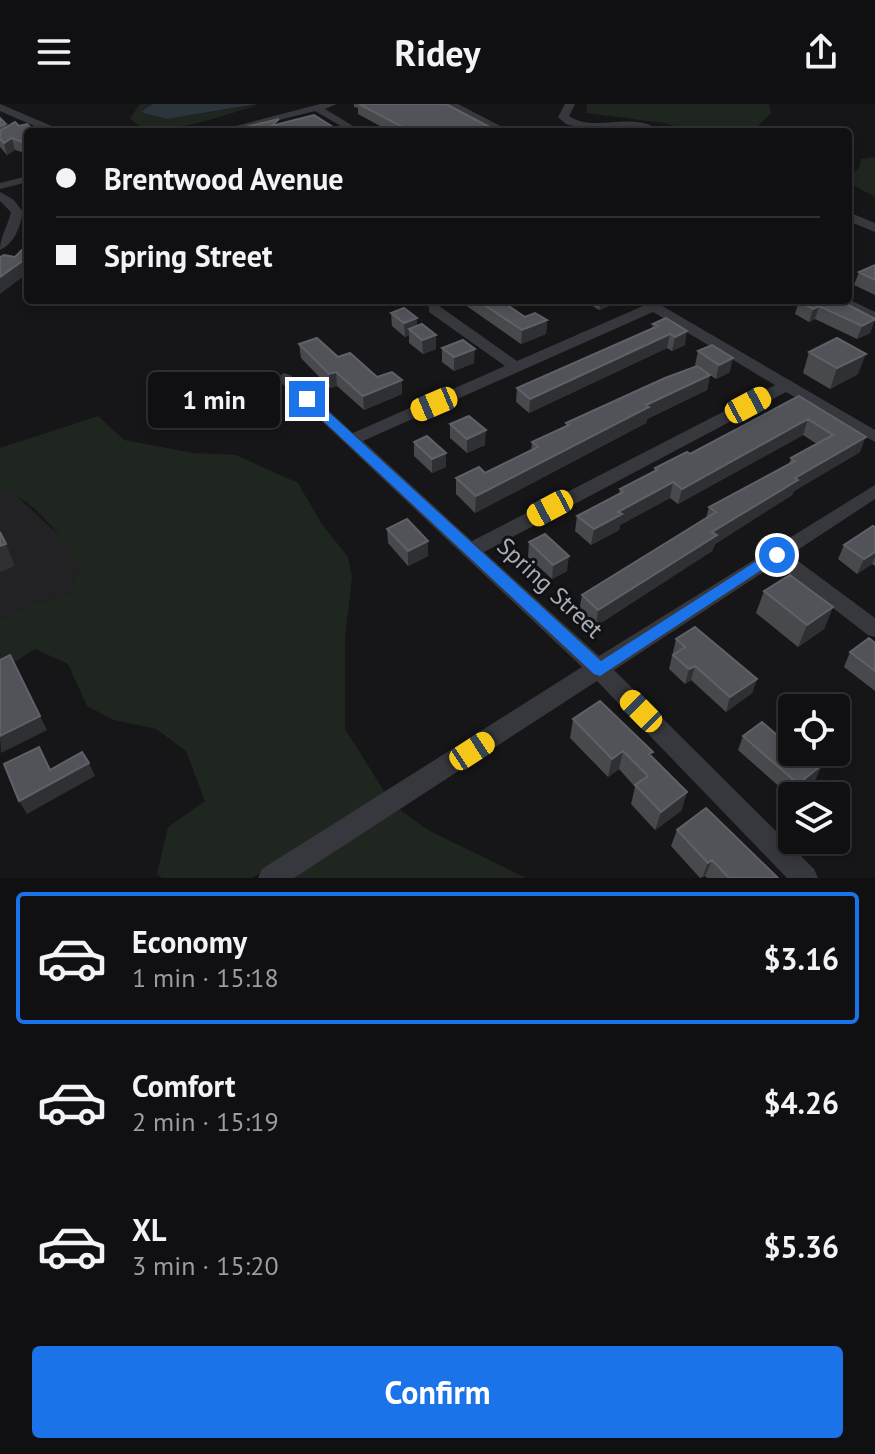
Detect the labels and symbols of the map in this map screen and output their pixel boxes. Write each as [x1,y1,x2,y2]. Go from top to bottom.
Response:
callout: 1 min [147,371,279,427]
route end [289,381,325,417]
car [721,383,775,427]
car [407,384,461,424]
car [523,486,577,530]
street label: Spring Street [491,531,610,645]
route start [759,537,795,573]
car [616,686,666,736]
car [445,728,499,774]

